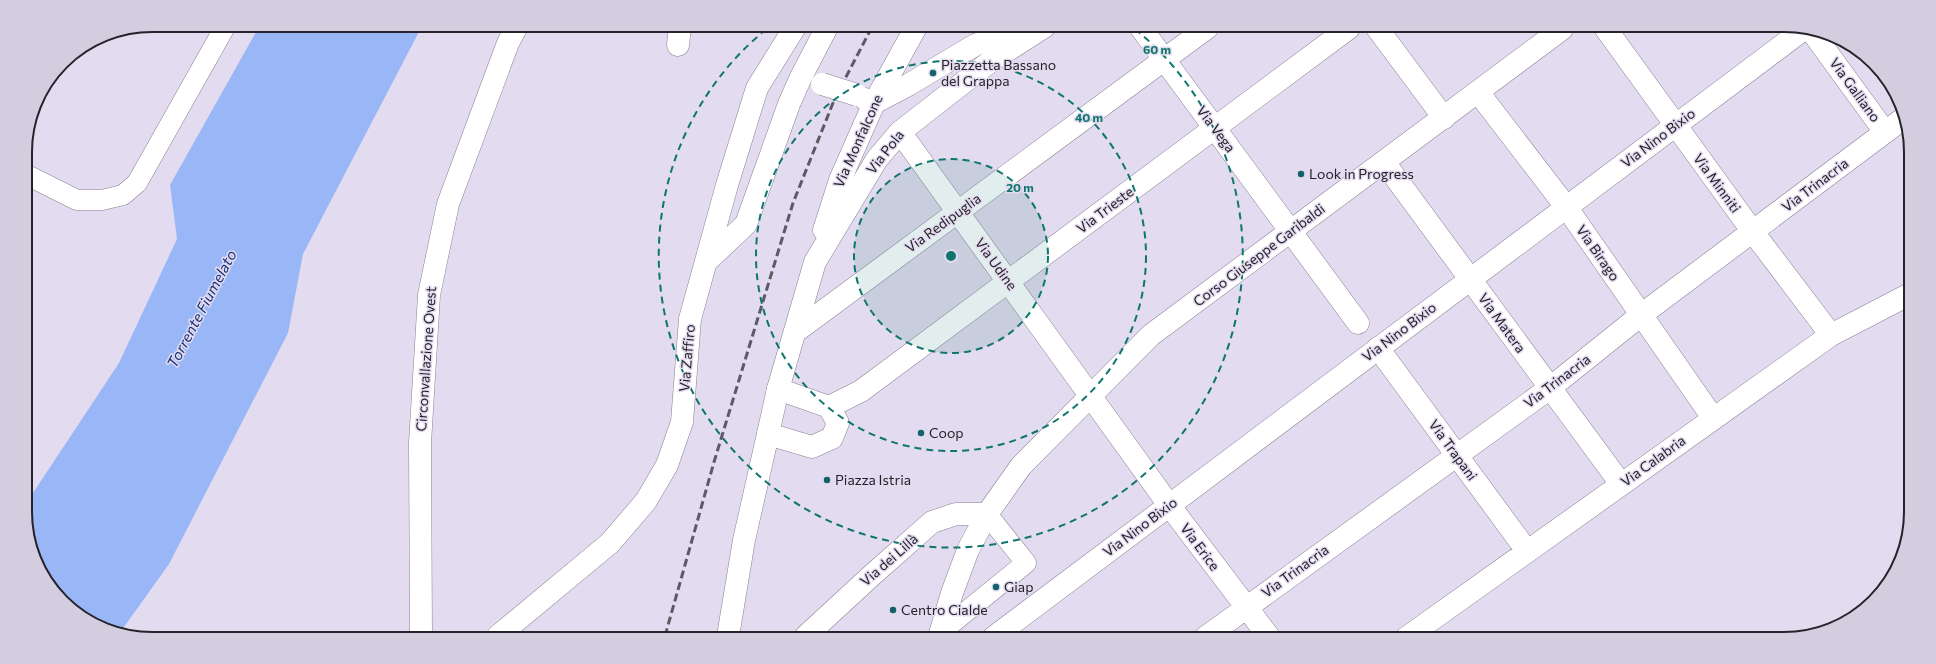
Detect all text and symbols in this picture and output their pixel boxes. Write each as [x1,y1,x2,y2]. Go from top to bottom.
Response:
text: 60 m [1143,42,1171,56]
street label: Via Galliano [1826,54,1884,125]
place label: Piazzetta Bassano del Grappa [941,56,1056,89]
marker: Piazzetta Bassano del Grappa [928,68,938,78]
street label: Via Monfalcone [829,92,886,190]
street label: Via Vega [1193,102,1239,155]
street label: Via Nino Bixio [1617,104,1698,171]
text: 40 m [1075,110,1103,124]
street label: Via Pola [862,126,907,177]
street label: Via Minniti [1690,150,1745,216]
street label: Via Trinacria [1778,154,1851,215]
place label: Look in Progress [1309,165,1414,182]
marker: Look in Progress [1296,169,1306,179]
text: 20 m [1006,180,1034,194]
street label: Via Trieste [1073,183,1137,237]
street label: Via Redipuglia [902,189,984,256]
street label: Corso Giuseppe Garibaldi [1190,200,1328,310]
street label: Via Birago [1573,221,1624,284]
street label: Via Udine [972,234,1021,293]
water label: Torrente Fiumelato [162,246,240,371]
centre of rings [944,249,958,263]
street label: Circonvallazione Ovest [412,286,439,432]
street label: Via Matera [1475,290,1530,356]
street label: Via Nino Bixio [1358,298,1439,365]
street label: Via Zaffiro [675,323,698,393]
street label: Via Trinacria [1520,350,1593,411]
street label: Via Trapani [1426,416,1481,483]
place label: Coop [929,424,964,441]
marker: Coop [916,428,926,438]
street label: Via Calabria [1617,431,1688,490]
place label: Piazza Istria [835,471,911,488]
marker: Piazza Istria [822,475,832,485]
street label: Via Nino Bixio [1099,493,1180,560]
street label: Via Erice [1177,520,1224,574]
street label: Via dei Lillà [856,530,921,589]
street label: Via Trinacria [1258,541,1332,601]
place label: Giap [1004,578,1033,595]
marker: Giap [991,582,1001,592]
place label: Centro Cialde [901,601,988,618]
marker: Centro Cialde [888,605,898,615]

